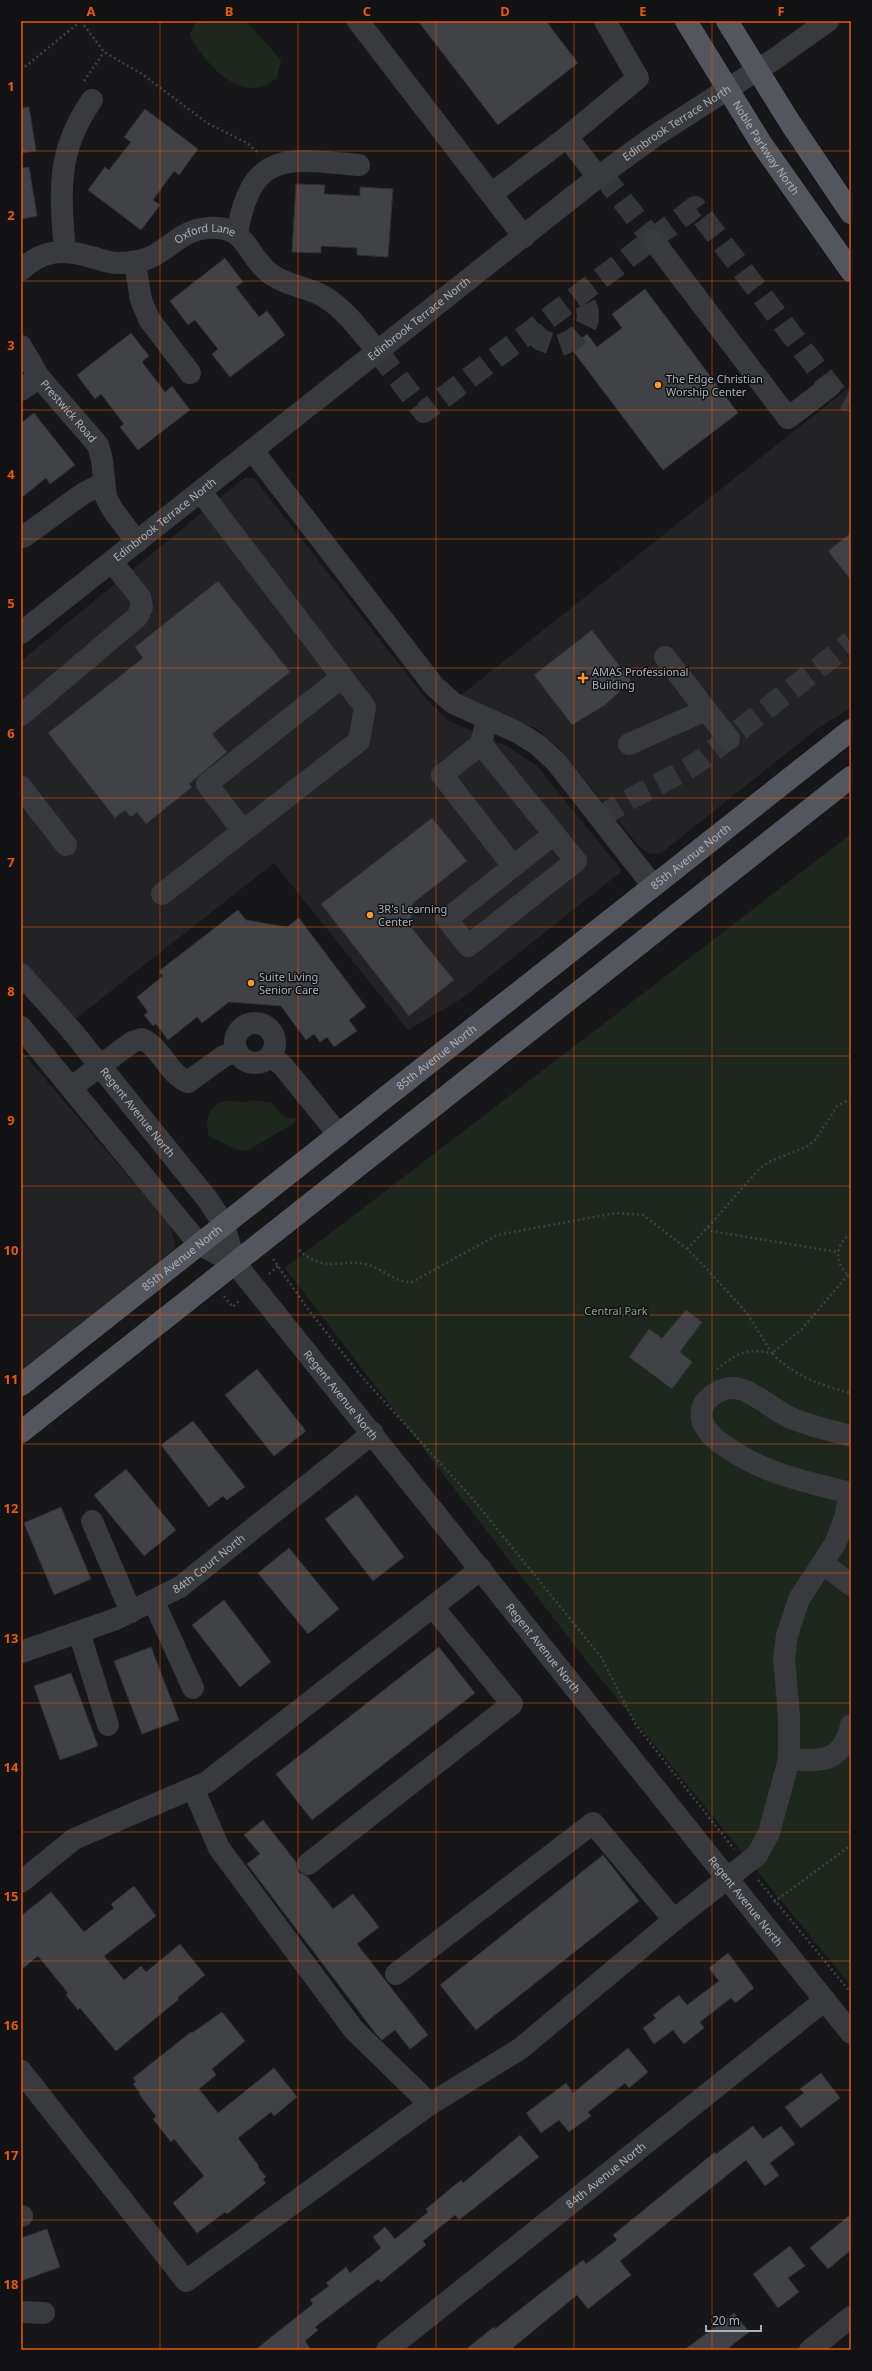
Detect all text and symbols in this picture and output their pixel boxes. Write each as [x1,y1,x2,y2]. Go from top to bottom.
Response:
text: A [87,2,96,20]
text: B [225,2,233,20]
text: C [363,2,371,20]
text: D [500,2,510,20]
text: E [639,2,647,20]
text: F [777,2,785,20]
text: 1 [7,77,15,95]
street label: Edinbrook Terrace North [619,81,733,164]
street label: Noble Parkway North [730,97,803,198]
text: 2 [7,206,15,224]
street label: Oxford Lane [171,220,239,247]
street label: Edinbrook Terrace North [364,273,473,364]
text: 3 [7,336,15,354]
place label: The Edge Christian Worship Center [666,371,763,399]
street label: Prestwick Road [38,376,100,445]
marker: The Edge Christian Worship Center [653,380,663,390]
text: 4 [7,465,15,483]
street label: Edinbrook Terrace North [110,474,219,564]
text: 5 [7,594,15,612]
place label: AMAS Professional Building [592,664,688,692]
marker: AMAS Professional Building [577,672,589,684]
text: 6 [7,724,15,742]
street label: 85th Avenue North [647,820,733,892]
text: 7 [7,853,15,871]
place label: 3R's Learning Center [378,901,447,929]
marker: 3R's Learning Center [365,910,375,920]
place label: Suite Living Senior Care [259,969,319,997]
marker: Suite Living Senior Care [246,978,256,988]
text: 8 [7,982,15,1000]
street label: 85th Avenue North [393,1021,479,1093]
street label: Regent Avenue North [97,1064,179,1160]
text: 9 [7,1111,15,1129]
street label: 85th Avenue North [138,1221,225,1294]
text: 10 [4,1241,18,1259]
park label: Central Park [584,1303,648,1318]
street label: Regent Avenue North [300,1347,382,1443]
text: 11 [4,1370,18,1388]
text: 12 [4,1499,18,1517]
street label: 84th Court North [170,1530,248,1597]
street label: Regent Avenue North [503,1600,584,1696]
text: 13 [4,1629,18,1647]
text: 14 [4,1758,19,1776]
street label: Regent Avenue North [705,1853,787,1949]
text: 15 [4,1887,18,1905]
text: 16 [4,2016,18,2034]
street label: 84th Avenue North [562,2138,648,2211]
text: 17 [4,2146,18,2164]
text: 18 [4,2275,18,2293]
scale bar [706,2307,761,2333]
text: 20 m [712,2312,740,2329]

